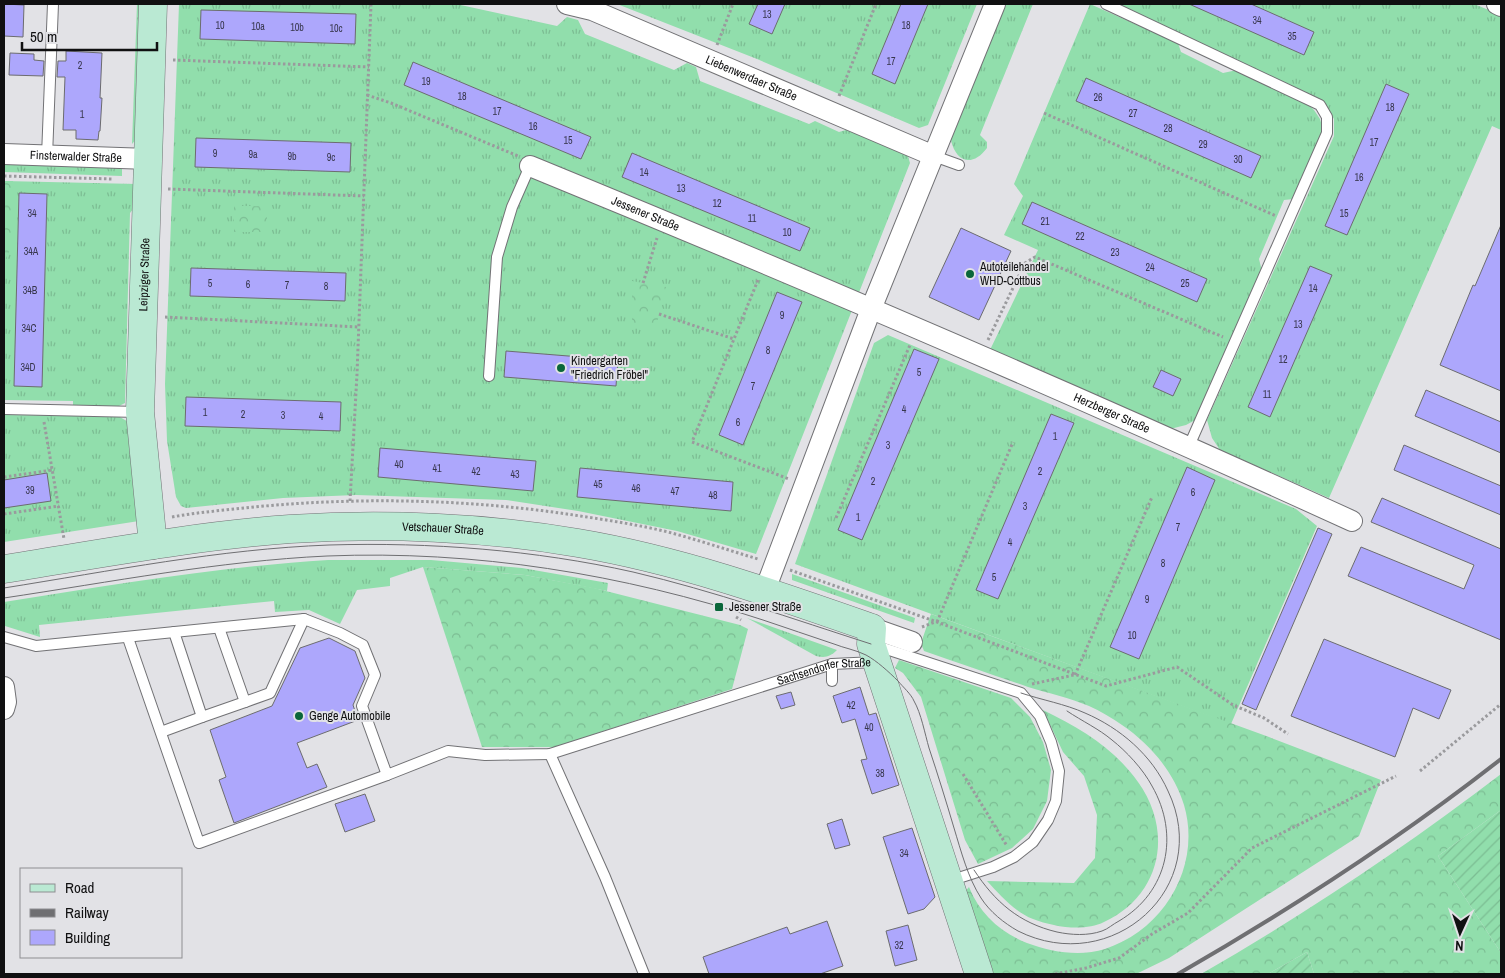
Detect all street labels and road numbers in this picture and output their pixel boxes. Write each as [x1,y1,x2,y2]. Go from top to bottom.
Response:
street label: Liebenwerdaer Straße [703,51,800,105]
street label: Finsterwalder Straße [30,147,122,166]
street label: Jessener Straße [609,192,682,235]
street label: Leipziger Straße [135,238,154,312]
street label: Herzberger Straße [1071,389,1152,437]
street label: Vetschauer Straße [402,519,484,539]
street label: Sachsendorfer Straße [775,654,871,689]

